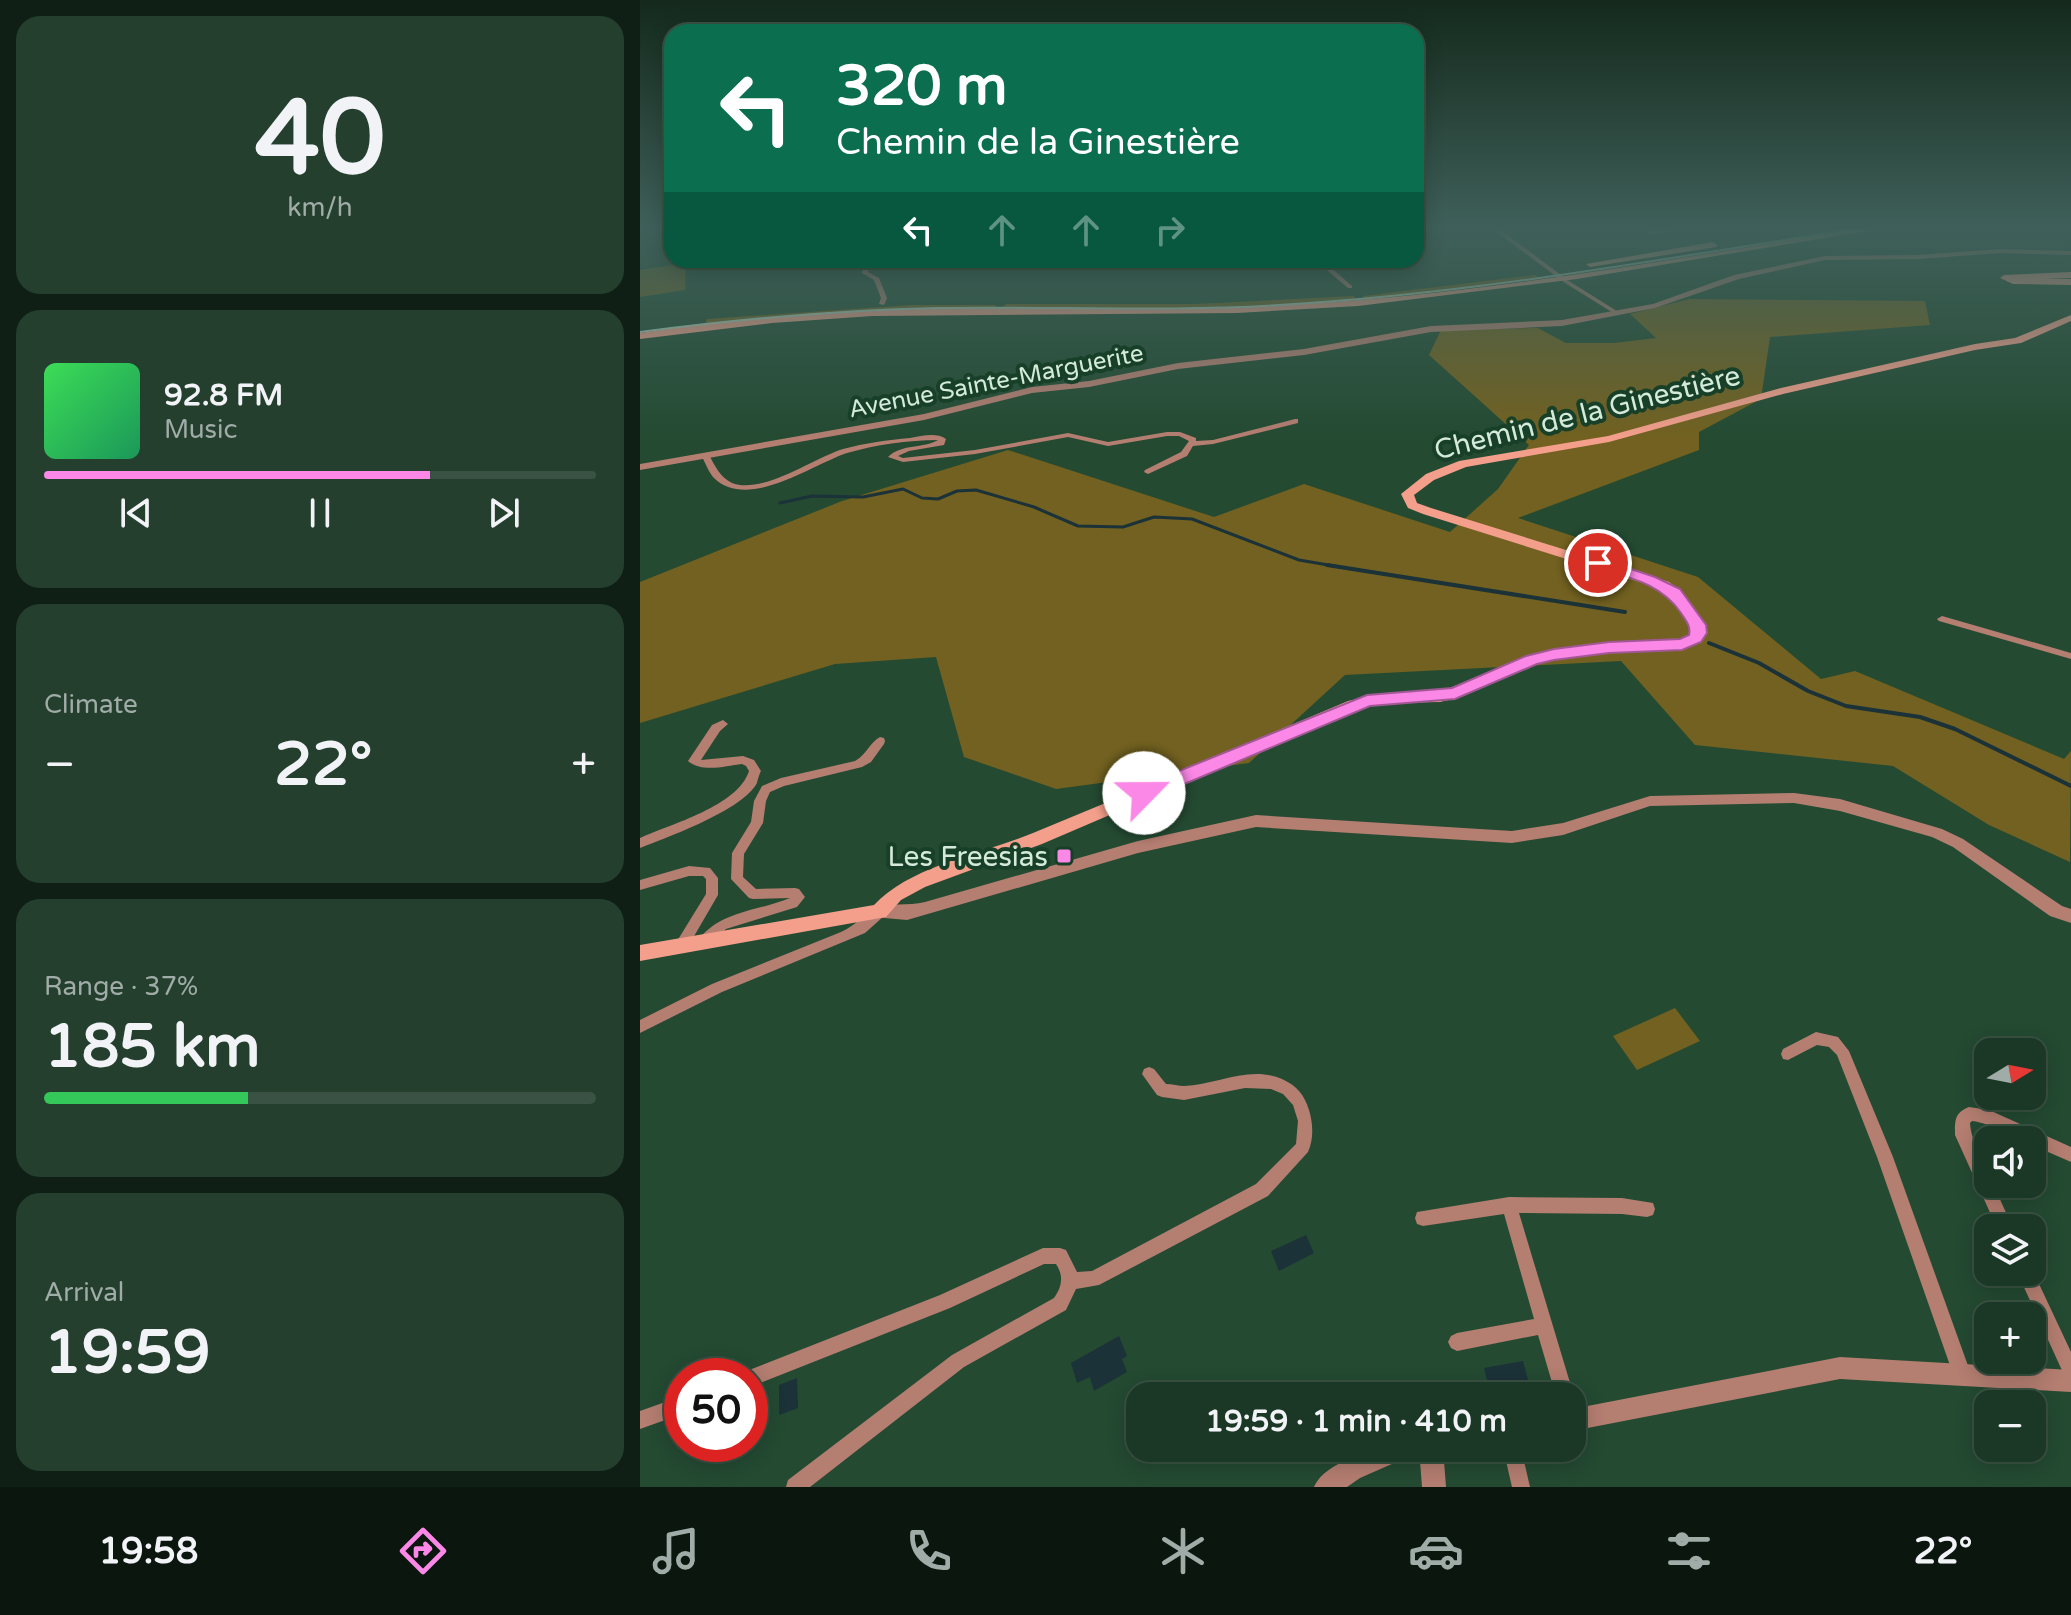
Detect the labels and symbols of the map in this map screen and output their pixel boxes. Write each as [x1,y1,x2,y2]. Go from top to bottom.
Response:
street label: Avenue Sainte-Marguerite [846,339,1146,424]
street label: Chemin de la Ginestière [1431,358,1744,467]
pin [1564,529,1632,597]
position arrow [1102,751,1186,835]
place label: Les Freesias [887,840,1048,874]
marker: Les Freesias [1055,847,1073,865]
north arrow [1974,1038,2046,1110]
speed limit sign: 50 [664,1358,768,1462]

